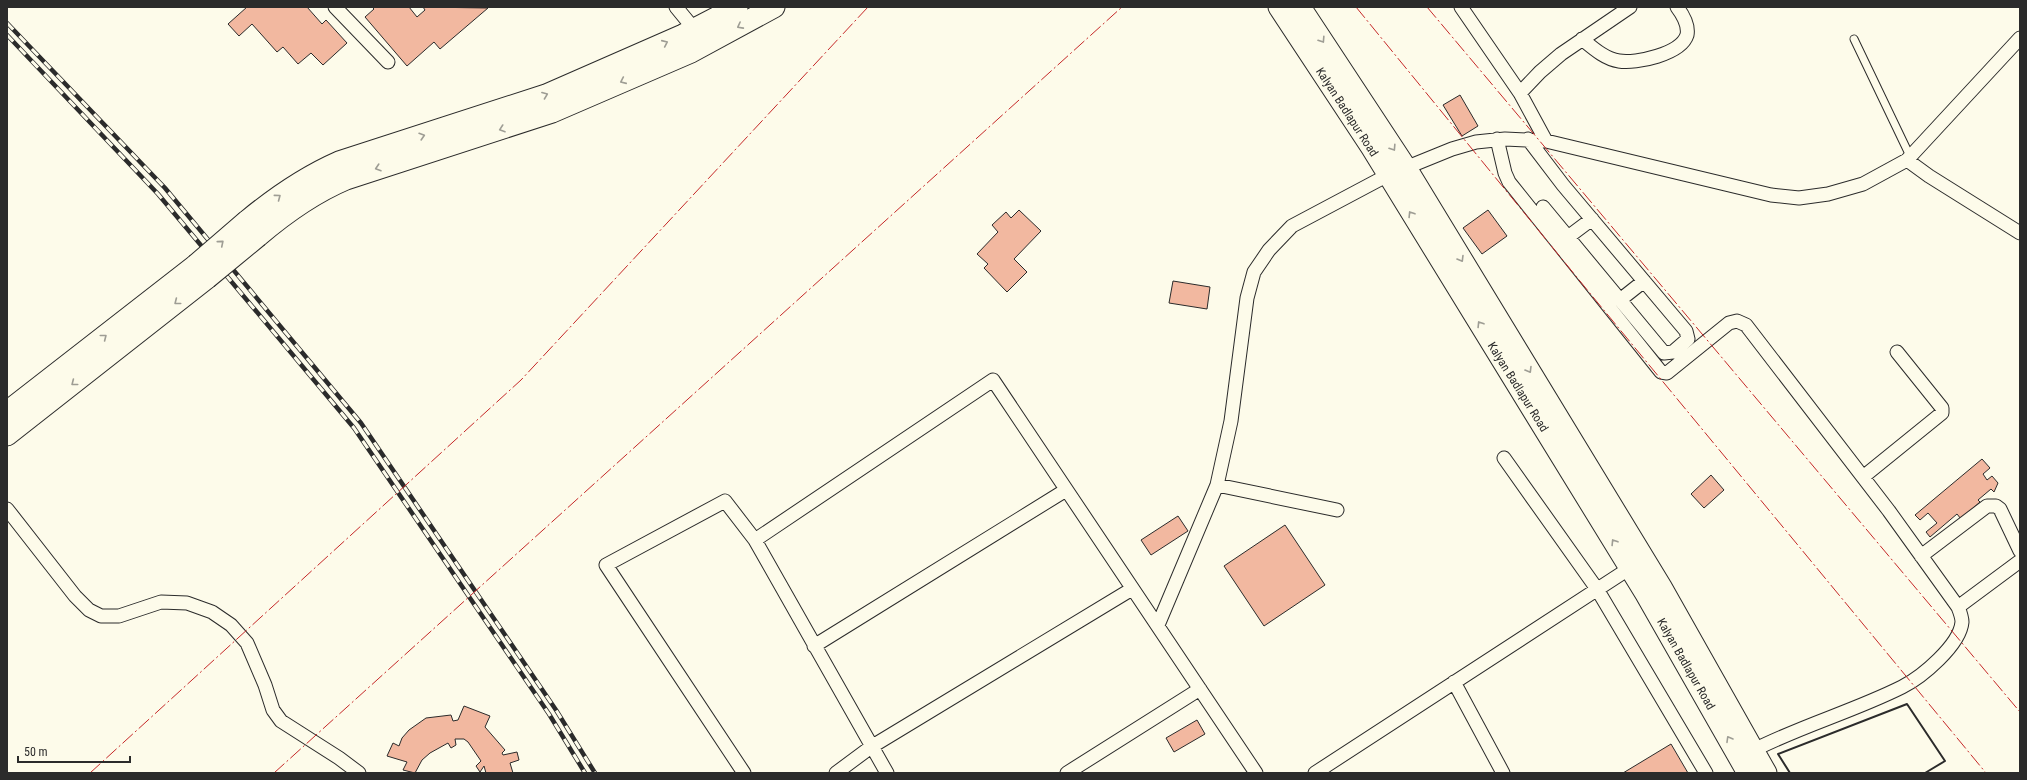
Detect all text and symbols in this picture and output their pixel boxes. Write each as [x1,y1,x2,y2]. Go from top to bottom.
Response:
one-way arrow [737,21,744,28]
one-way arrow [1317,35,1324,42]
one-way arrow [661,40,668,48]
street label: Kalyan Badlapur Road [1313,65,1381,159]
one-way arrow [619,76,627,84]
one-way arrow [542,92,549,100]
one-way arrow [499,124,506,133]
one-way arrow [418,132,425,141]
one-way arrow [1388,144,1396,151]
one-way arrow [375,164,382,172]
one-way arrow [273,195,280,202]
one-way arrow [1409,211,1416,218]
one-way arrow [217,241,224,248]
one-way arrow [1456,255,1464,262]
one-way arrow [174,298,181,305]
one-way arrow [1477,321,1484,328]
one-way arrow [100,335,107,342]
street label: Kalyan Badlapur Road [1485,340,1551,435]
one-way arrow [1524,366,1531,373]
one-way arrow [72,378,79,385]
one-way arrow [1611,539,1618,546]
street label: Kalyan Badlapur Road [1654,616,1718,712]
one-way arrow [1726,736,1733,743]
scale bar [18,738,130,764]
text: 50 m [24,745,48,759]

